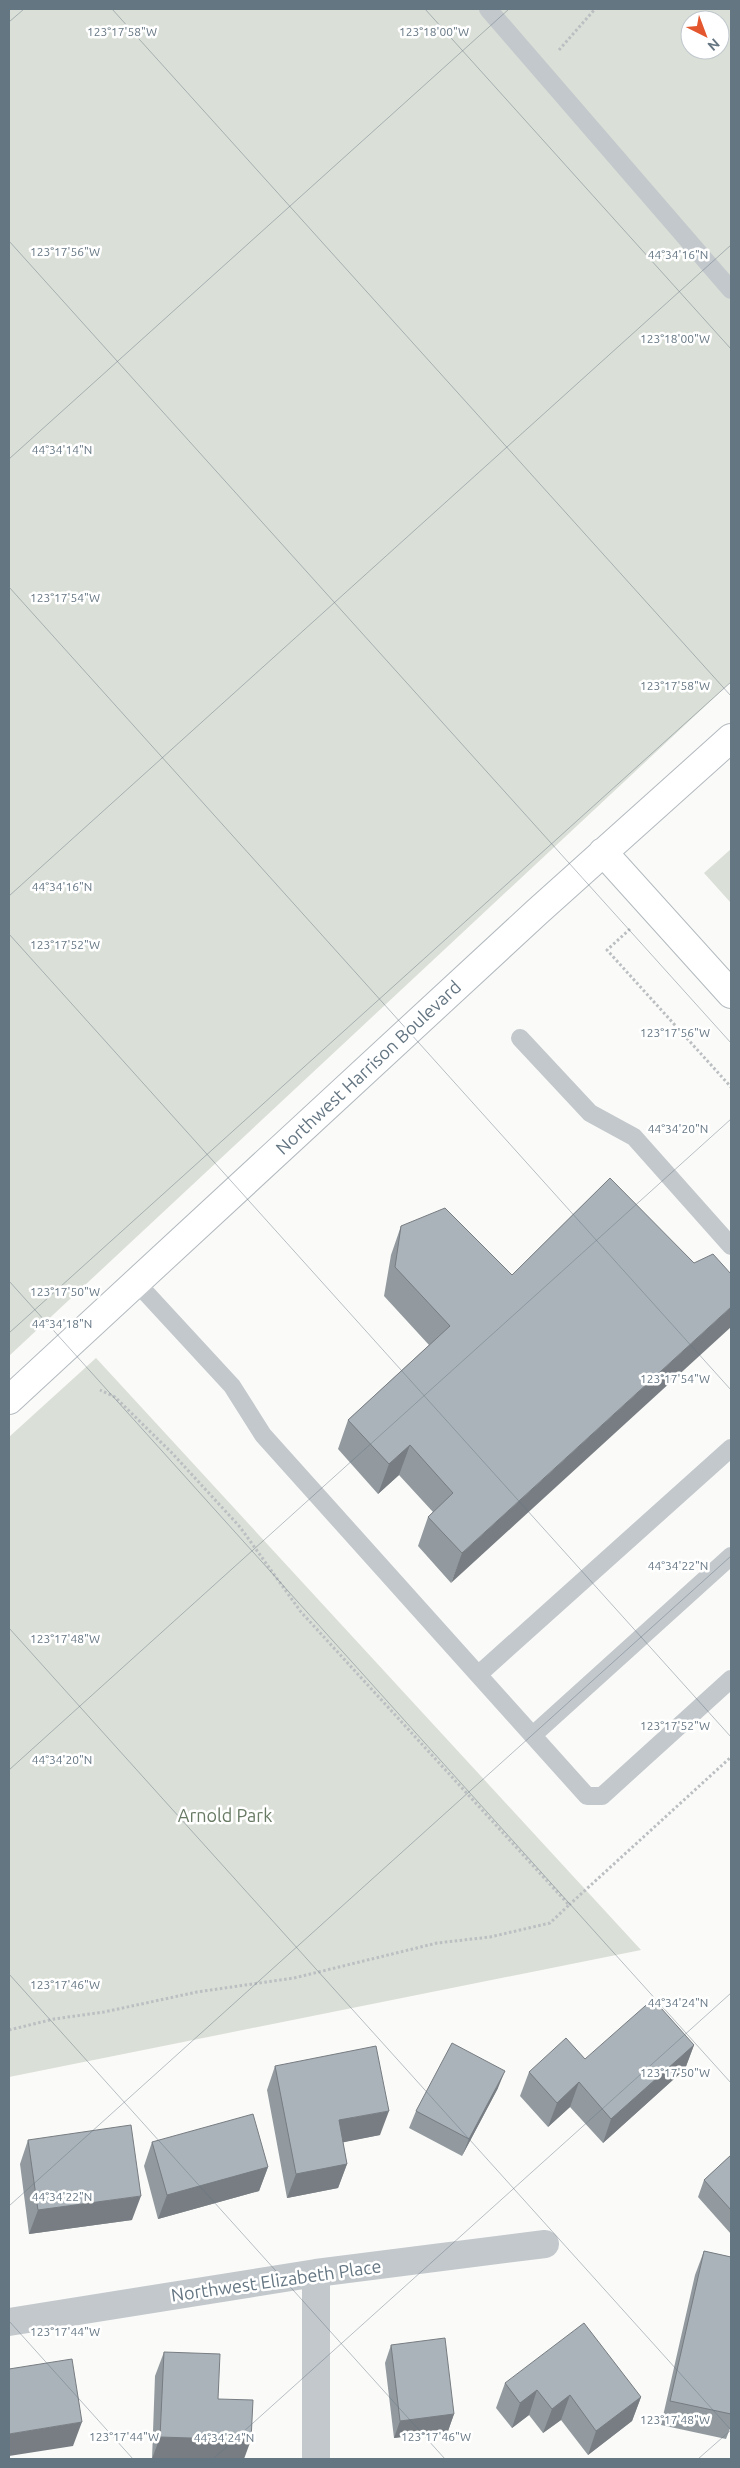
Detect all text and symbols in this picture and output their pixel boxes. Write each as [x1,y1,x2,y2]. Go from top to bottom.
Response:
north arrow [680,10,730,60]
text: 123°17'58"W [87,25,157,38]
text: 123°18'00"W [399,25,469,38]
text: N [704,35,723,54]
text: 123°17'56"W [30,245,100,258]
text: 44°34'16"N [648,248,708,261]
text: 123°18'00"W [640,332,710,345]
text: 44°34'14"N [32,443,92,456]
text: 123°17'54"W [30,591,100,604]
text: 123°17'58"W [640,679,710,692]
text: 44°34'16"N [32,880,92,893]
text: 123°17'52"W [30,938,100,951]
street label: Northwest Harrison Boulevard [272,976,464,1158]
text: 123°17'56"W [640,1026,710,1039]
text: 44°34'20"N [648,1122,708,1135]
text: 123°17'50"W [30,1285,100,1298]
text: 44°34'18"N [32,1317,92,1330]
text: 123°17'54"W [640,1372,710,1385]
text: 44°34'22"N [648,1559,708,1572]
text: 123°17'48"W [30,1632,100,1645]
text: 123°17'52"W [640,1719,710,1732]
text: 44°34'20"N [32,1753,92,1766]
park label: Arnold Park [178,1805,272,1825]
text: 123°17'46"W [30,1978,100,1991]
text: 44°34'24"N [648,1996,708,2009]
text: 123°17'50"W [640,2066,710,2079]
text: 44°34'22"N [32,2190,92,2203]
street label: Northwest Elizabeth Place [170,2255,382,2305]
text: 123°17'44"W [30,2325,100,2338]
text: 123°17'48"W [640,2413,710,2426]
text: 123°17'44"W [89,2430,159,2443]
text: 123°17'46"W [401,2430,471,2443]
text: 44°34'24"N [194,2431,254,2444]

